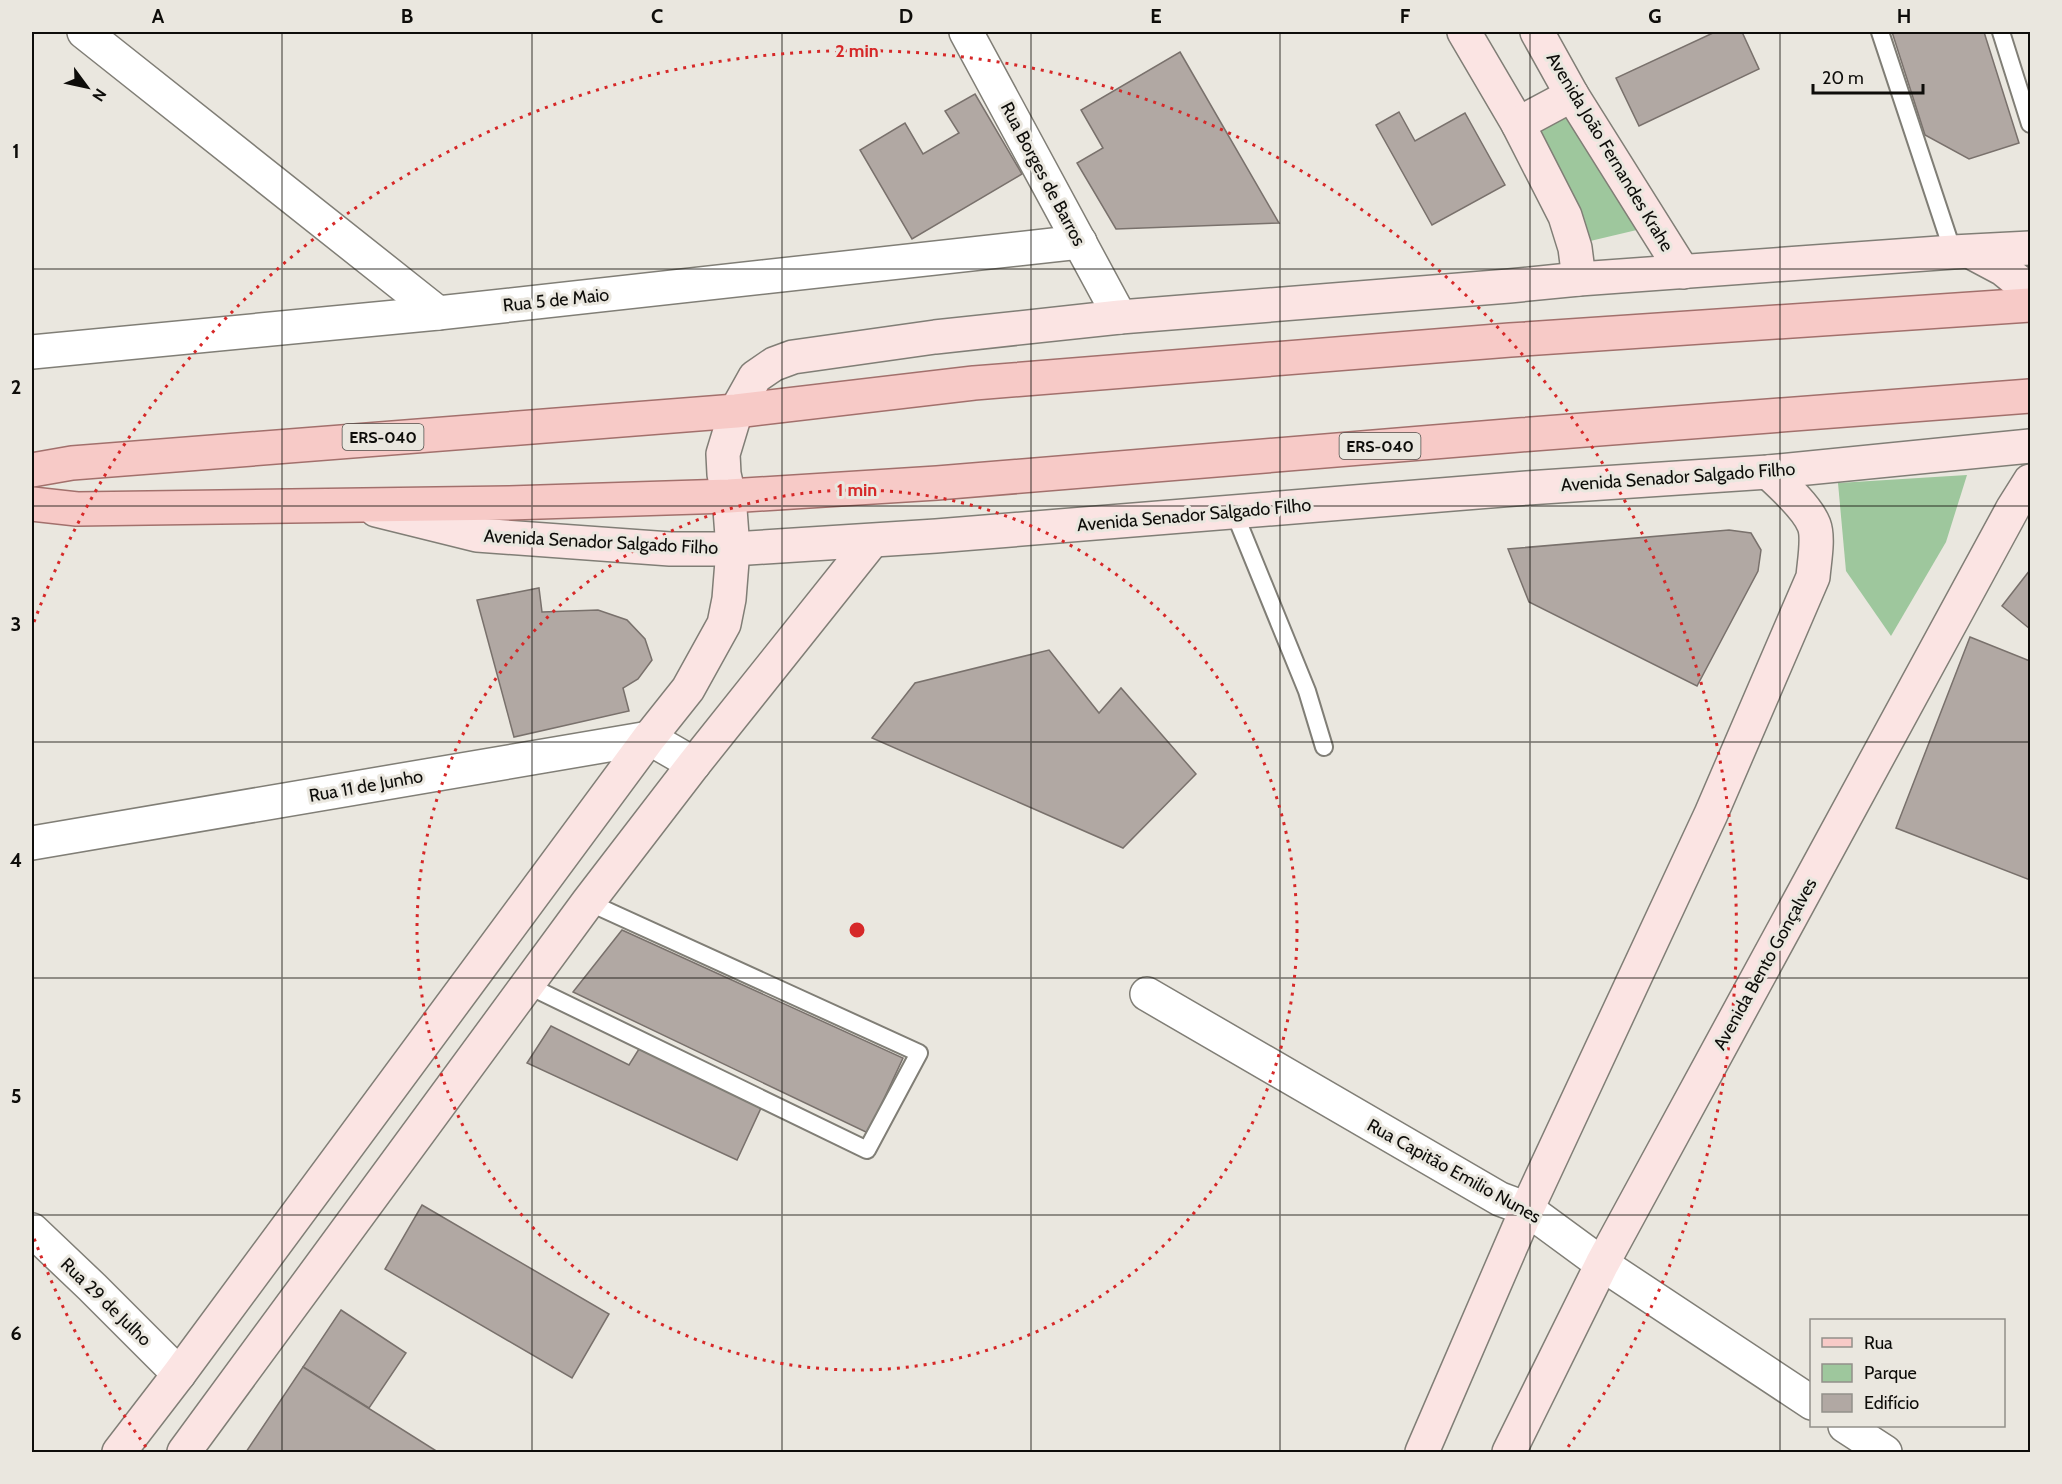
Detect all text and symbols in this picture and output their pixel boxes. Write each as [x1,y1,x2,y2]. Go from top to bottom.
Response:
text: A [152,4,165,28]
text: B [401,4,413,28]
text: C [651,4,663,28]
text: D [899,4,913,28]
text: E [1150,4,1162,28]
text: F [1400,4,1411,28]
text: G [1648,4,1662,28]
text: H [1897,4,1911,28]
text: 2 min [835,40,879,62]
street label: Avenida João Fernandes Krahe [1542,49,1678,255]
north arrow [57,57,117,117]
scale bar [1813,57,1922,95]
text: 20 m [1822,67,1864,89]
text: N [88,85,110,105]
street label: Rua Borges de Barros [996,98,1090,250]
text: 1 [12,139,20,163]
street label: Rua 5 de Maio [502,283,610,317]
text: 2 [11,375,21,399]
road number: ERS-040 [342,424,424,450]
road number: ERS-040 [1340,433,1420,459]
street label: Avenida Senador Salgado Filho [1560,458,1796,496]
text: 1 min [837,479,877,501]
street label: Avenida Senador Salgado Filho [1076,494,1312,536]
street label: Avenida Senador Salgado Filho [483,525,719,559]
text: 3 [11,612,21,636]
street label: Rua 11 de Junho [307,765,425,807]
text: 4 [10,848,22,872]
street label: Avenida Bento Gonçalves [1709,874,1821,1054]
centre of rings [847,920,867,940]
text: 5 [11,1084,21,1108]
street label: Rua Capitão Emilio Nunes [1363,1114,1545,1228]
street label: Rua 29 de Julho [56,1253,156,1351]
legend [1810,1319,2005,1427]
text: 6 [10,1321,22,1345]
text: Rua [1864,1332,1893,1354]
text: Parque [1864,1362,1917,1384]
text: Edifício [1864,1392,1919,1414]

